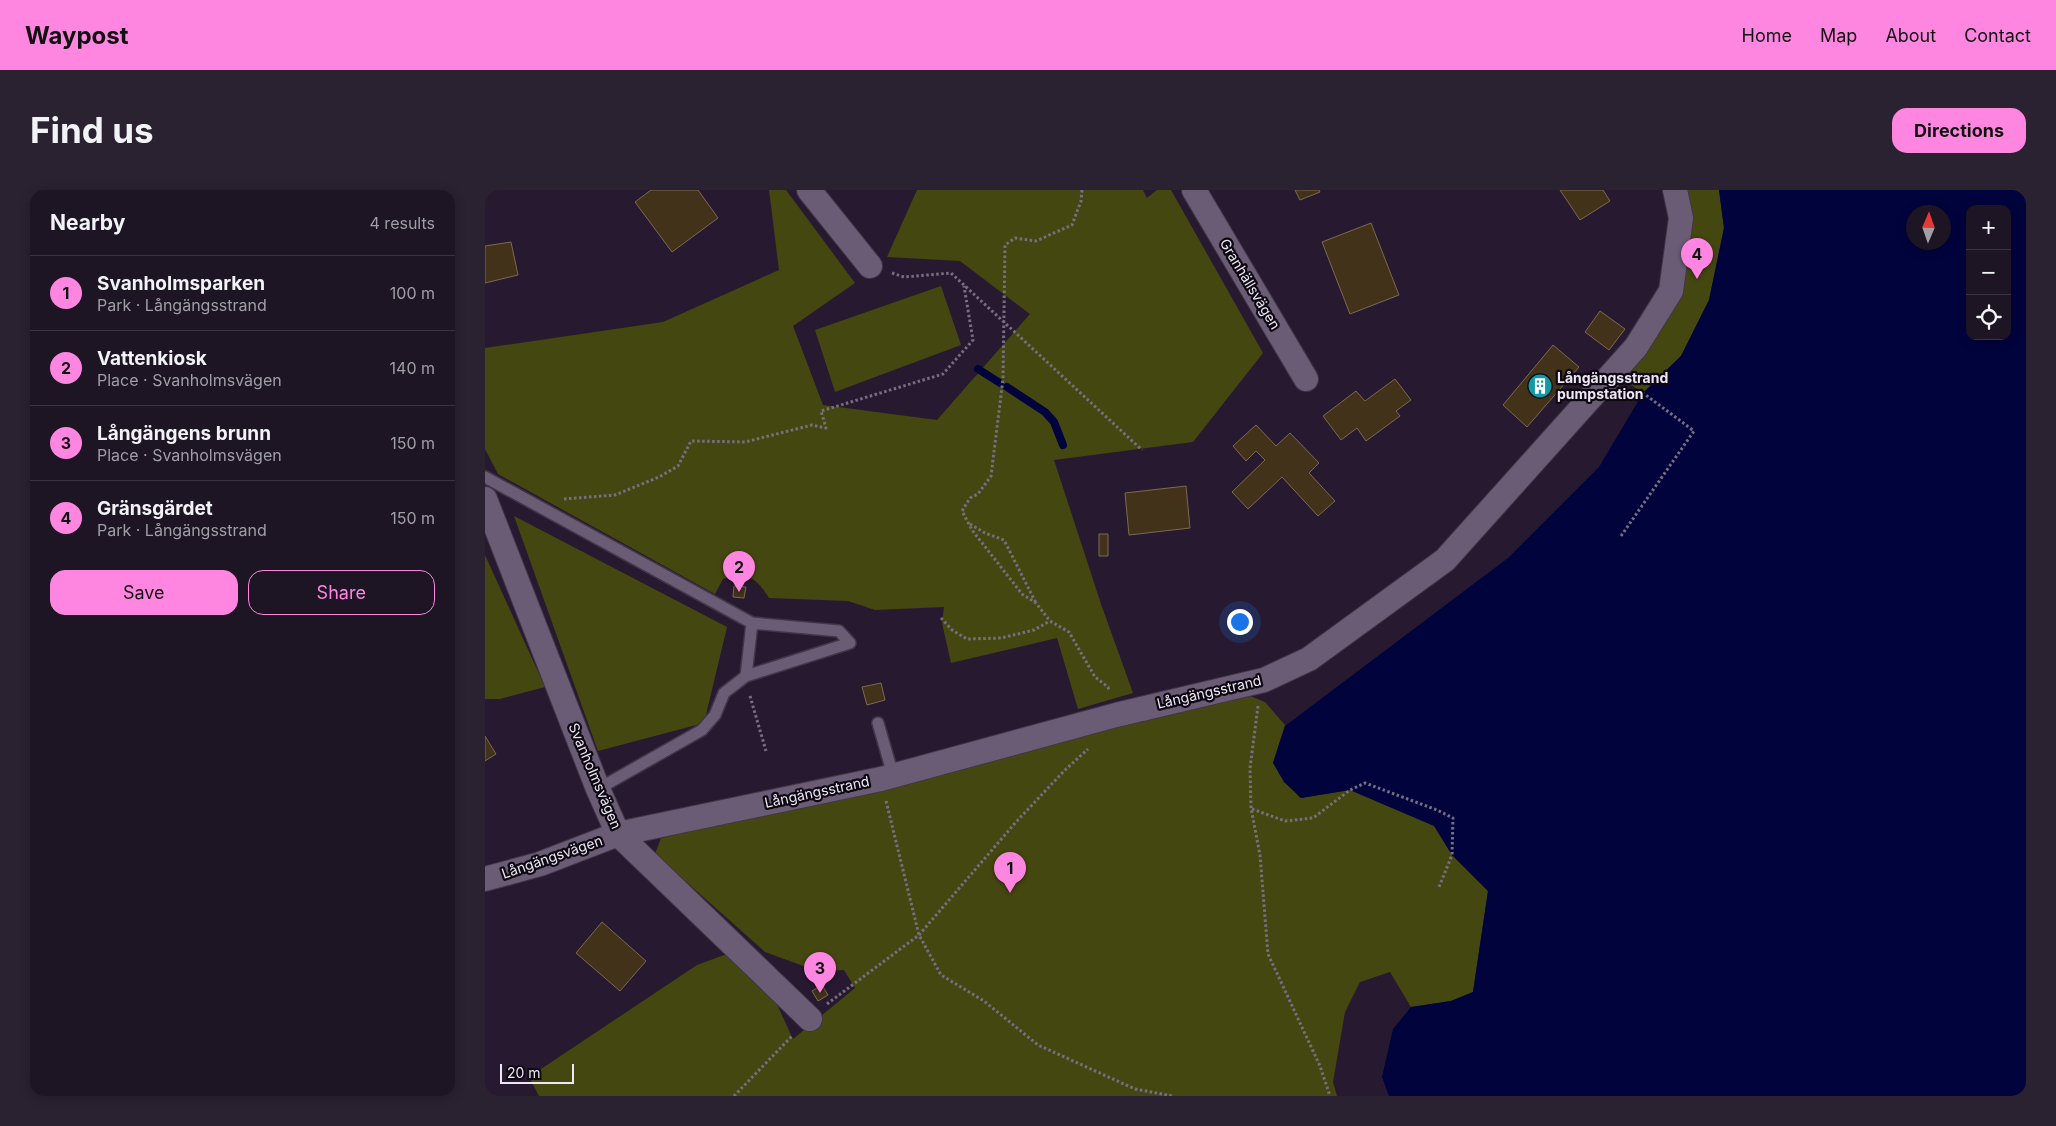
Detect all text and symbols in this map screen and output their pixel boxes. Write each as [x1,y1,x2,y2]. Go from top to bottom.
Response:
text: Waypost [25,21,129,50]
text: Home [1742,25,1792,46]
text: Map [1820,25,1857,46]
text: About [1885,25,1936,46]
text: Contact [1964,25,2031,46]
button: Directions [1892,108,2026,153]
text: Find us [30,109,154,151]
north arrow [1906,205,1951,250]
map controls [1966,205,2011,340]
button: + [1966,205,2011,250]
text: Nearby [50,210,125,235]
text: 4 results [370,213,435,233]
street label: Granhällsvägen [1217,235,1284,332]
pin: 4 [1681,238,1713,279]
button: − [1966,250,2011,295]
text: Svanholmsparken [97,272,265,295]
text: 1 [63,283,69,303]
text: 100 m [390,283,435,303]
text: Park · Långängsstrand [97,295,267,315]
button: locate [1966,295,2011,340]
text: Vattenkiosk [97,347,207,370]
text: 2 [61,358,71,378]
text: 140 m [390,358,435,378]
place label: Långängsstrand pumpstation [1557,369,1668,402]
text: Place · Svanholmsvägen [97,370,282,390]
building icon: Långängsstrand pumpstation [1527,373,1553,399]
text: Långängens brunn [97,422,271,445]
text: 3 [61,433,71,453]
text: 150 m [390,433,435,453]
text: Place · Svanholmsvägen [97,445,282,465]
text: Gränsgärdet [97,497,213,520]
text: 4 [61,508,71,528]
text: 150 m [390,508,435,528]
text: Park · Långängsstrand [97,520,267,540]
pin: 2 [723,551,755,592]
button: Save [50,570,238,615]
button: Share [248,570,435,615]
your location [1227,609,1253,635]
street label: Långängsstrand [1155,671,1263,712]
street label: Svanholmsvägen [565,720,625,831]
street label: Långängsstrand [763,772,871,811]
street label: Långängsvägen [499,831,604,882]
pin: 1 [994,852,1026,893]
pin: 3 [804,952,836,993]
scale bar [500,1061,574,1084]
text: 20 m [507,1064,541,1081]

